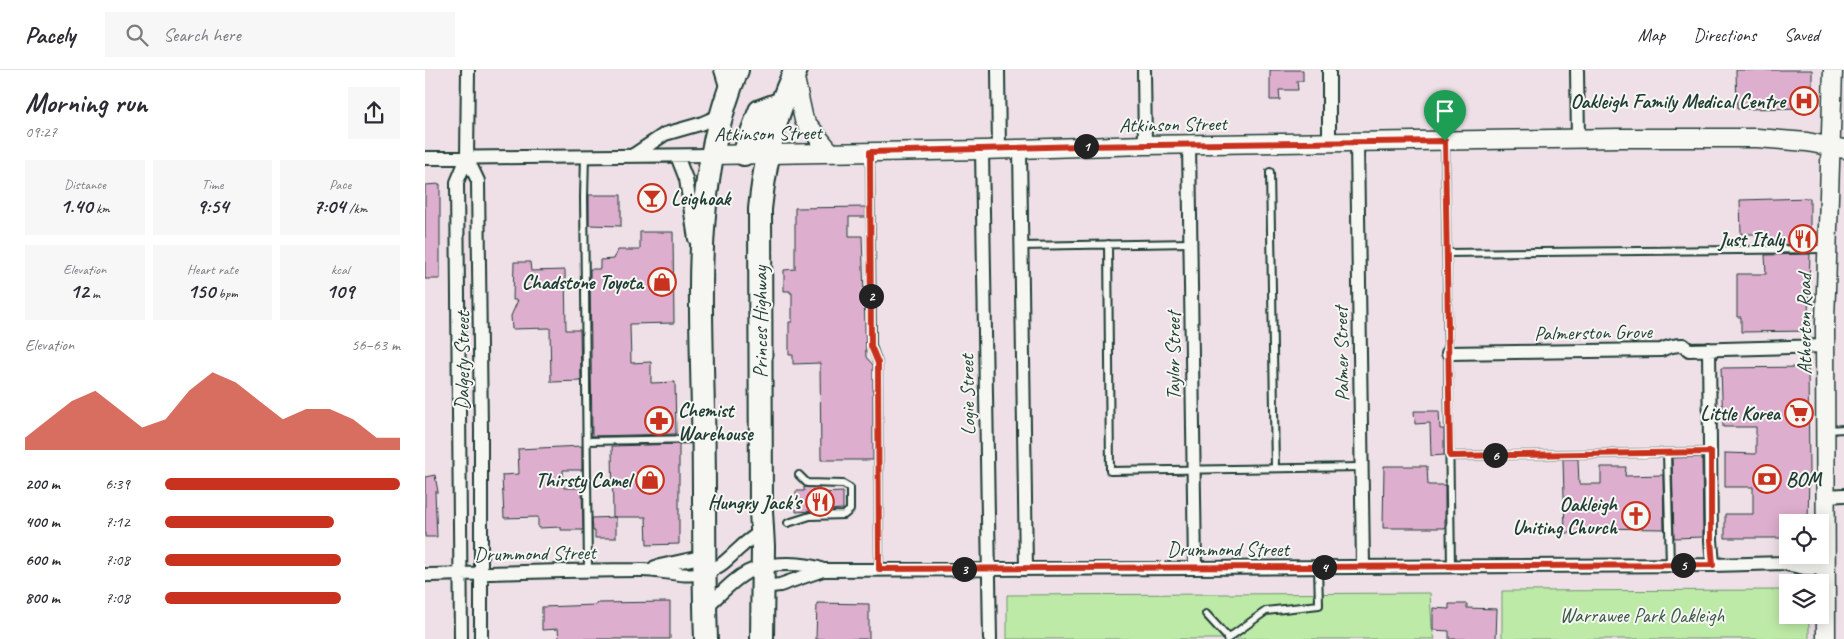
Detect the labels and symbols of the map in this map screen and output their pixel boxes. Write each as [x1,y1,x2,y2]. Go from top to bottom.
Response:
hospital icon: Oakleigh Family Medical Centre [1789,86,1819,116]
place label: Oakleigh Family Medical Centre [1570,89,1787,114]
pin [1424,90,1466,141]
street label: Atkinson Street [1119,111,1229,138]
street label: Atkinson Street [714,120,824,147]
pin: 1 [1073,134,1099,158]
bar icon: Leighoak [637,183,667,213]
place label: Leighoak [671,186,732,211]
restaurant icon: Just Italy [1788,224,1818,254]
place label: Just Italy [1717,227,1786,253]
street label: Princes Highway [748,265,773,378]
shop icon: Chadstone Toyota [647,267,677,297]
place label: Chadstone Toyota [522,270,645,295]
street label: Atherton Road [1792,270,1817,375]
pin: 2 [859,284,883,308]
street label: Palmer Street [1328,303,1355,402]
street label: Taylor Street [1161,308,1186,400]
street label: Dalgety Street [450,309,475,410]
street label: Palmerston Grove [1534,319,1654,346]
street label: Logie Street [954,352,981,436]
place label: Chemist Warehouse [678,398,754,446]
supermarket icon: Little Korea [1784,398,1814,428]
place label: Little Korea [1700,401,1782,426]
pharmacy icon: Chemist Warehouse [644,406,674,436]
pin: 6 [1483,442,1507,468]
bank icon: BOM [1752,464,1782,494]
shop icon: Thirsty Camel [635,465,665,495]
place label: BOM [1786,467,1823,492]
place label: Thirsty Camel [536,468,635,494]
restaurant icon: Hungry Jack's [805,487,835,517]
place label: Hungry Jack's [708,490,803,515]
place label: Oakleigh Uniting Church [1512,492,1619,540]
church icon: Oakleigh Uniting Church [1621,501,1651,531]
street label: Drummond Street [1167,537,1291,562]
street label: Drummond Street [474,540,598,567]
pin: 5 [1671,552,1695,578]
pin: 4 [1311,554,1337,580]
pin: 3 [951,556,977,582]
park label: Warrawee Park Oakleigh [1560,603,1725,628]

